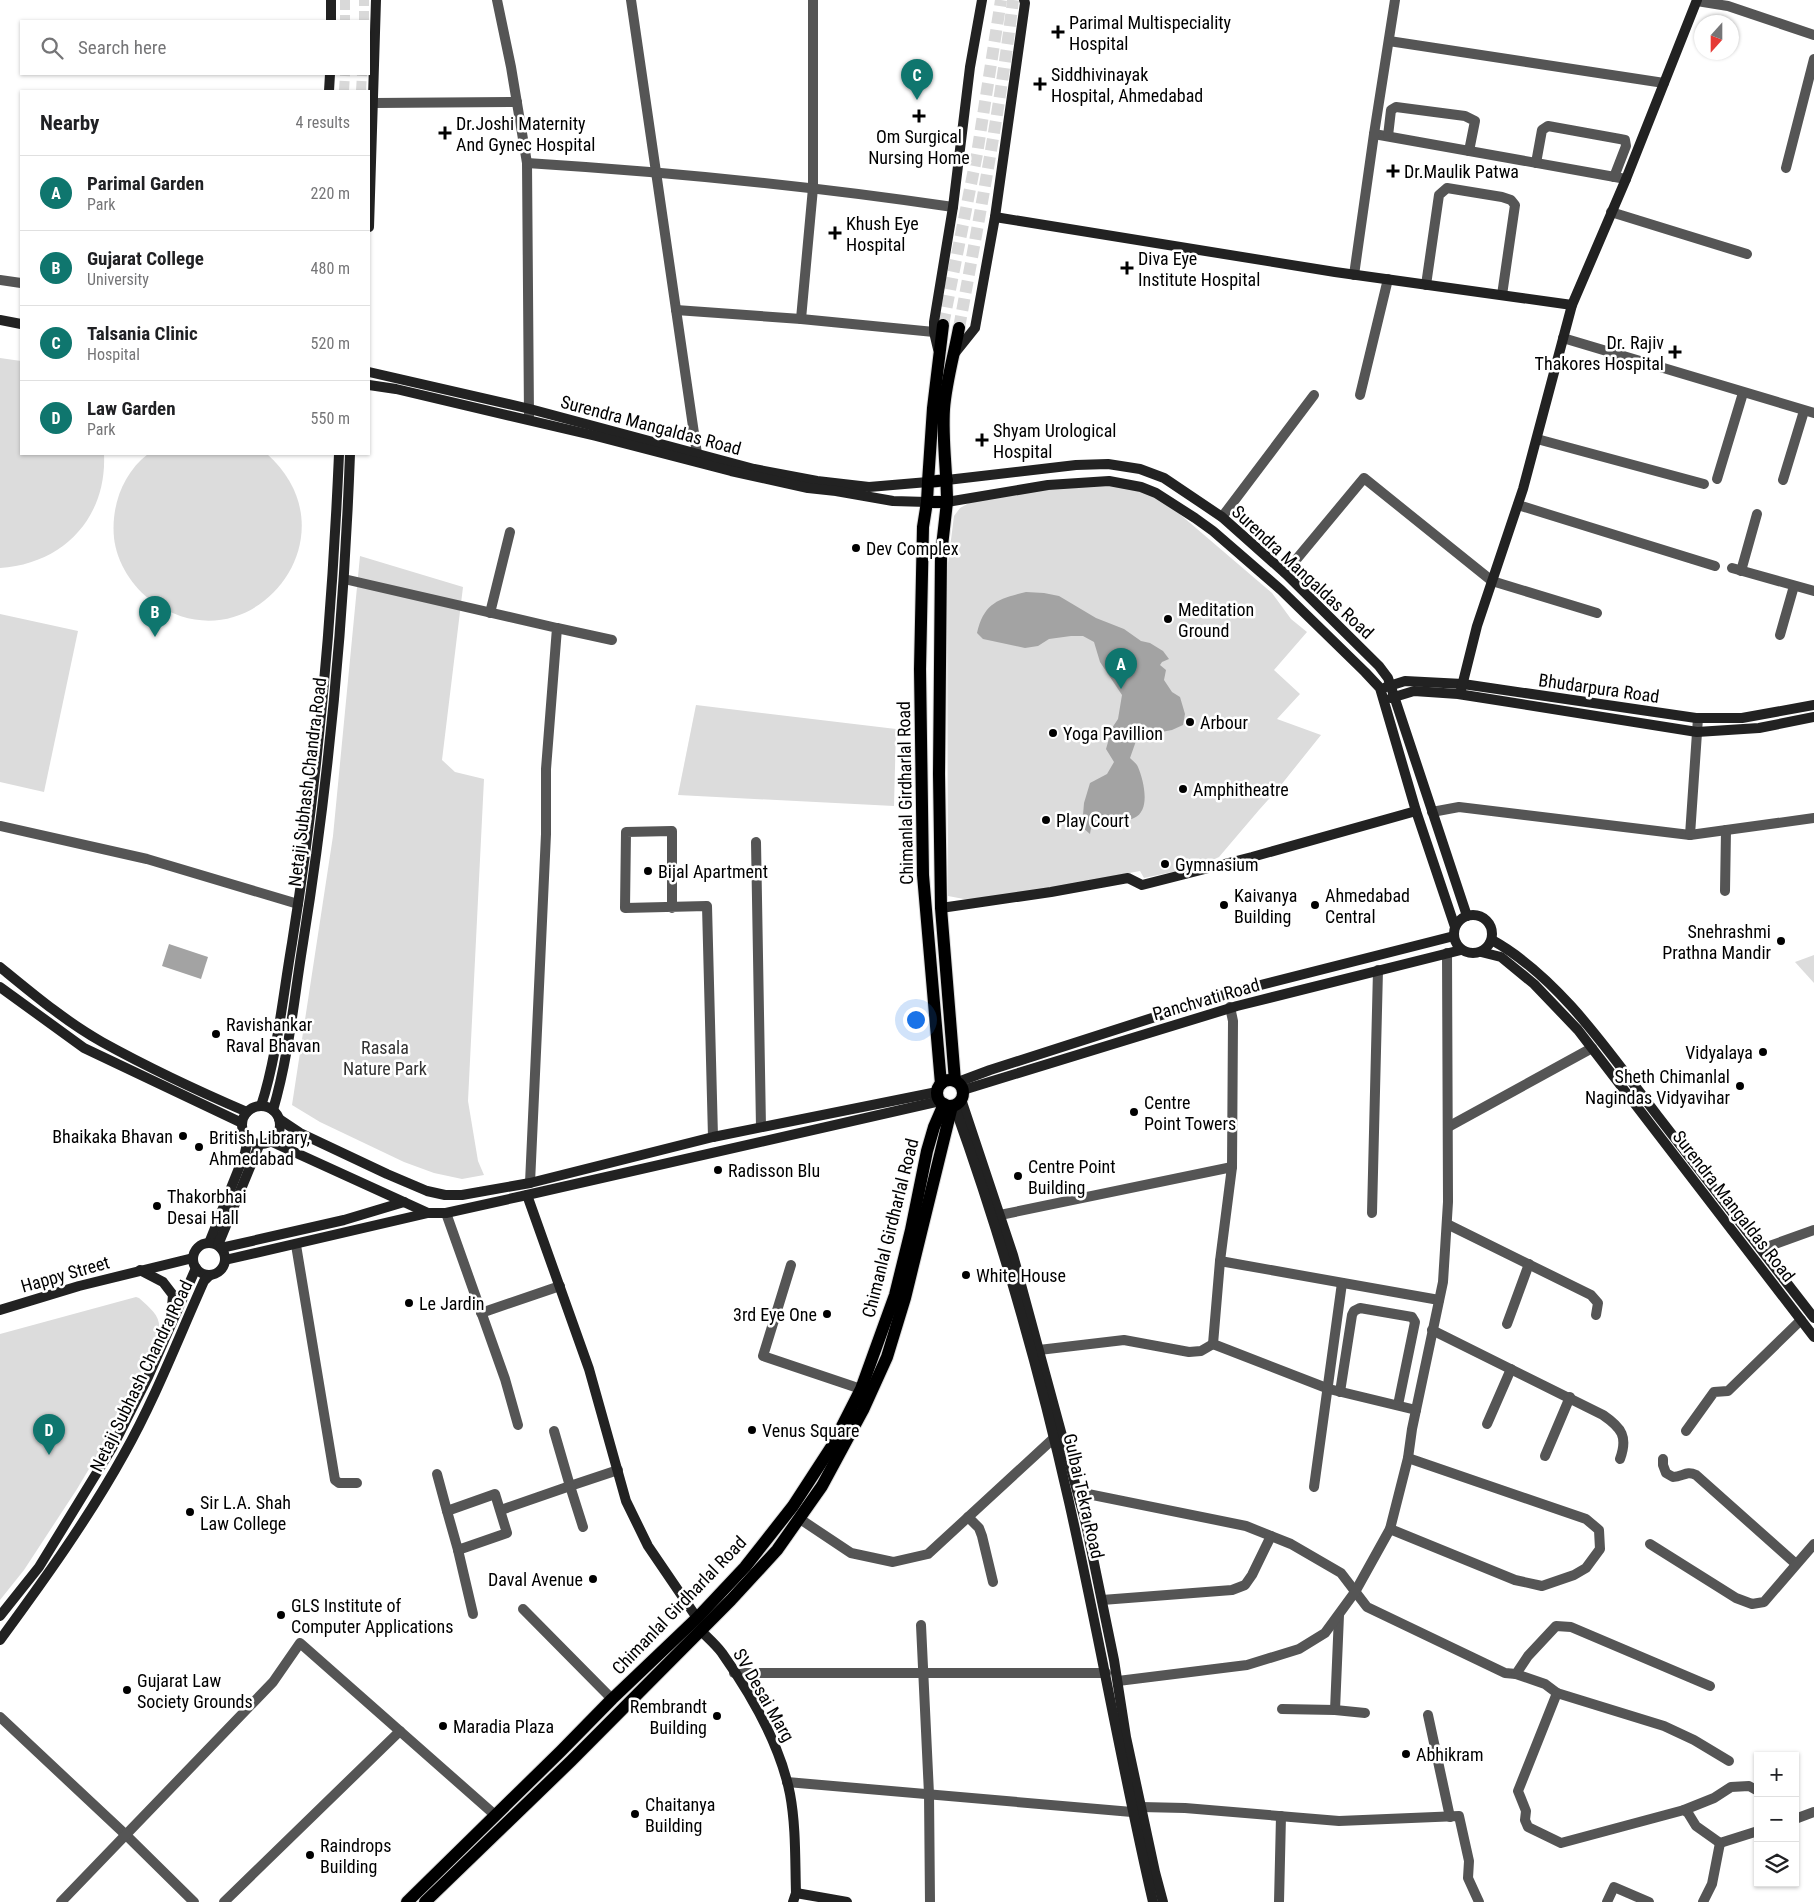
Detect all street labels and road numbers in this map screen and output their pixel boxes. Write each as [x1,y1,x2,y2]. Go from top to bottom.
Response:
street label: Surendra Mangaldas Road [558,391,744,459]
street label: Surendra Mangaldas Road [1228,501,1378,643]
street label: Bhudarpura Road [1537,669,1661,707]
street label: Netaji Subhash Chandra Road [284,676,330,888]
street label: Chimanlal Girdharlal Road [893,701,917,885]
street label: Panchvati Road [1150,974,1262,1024]
street label: Surendra Mangaldas Road [1668,1126,1800,1286]
street label: Chimanlal Girdharlal Road [858,1136,922,1320]
street label: Happy Street [18,1251,112,1297]
street label: Netaji Subhash Chandra Road [85,1277,197,1475]
street label: Gulbai Tekra Road [1059,1431,1109,1561]
street label: Chimanlal Girdharlal Road [608,1532,750,1678]
street label: SV Desai Marg [729,1645,799,1745]

